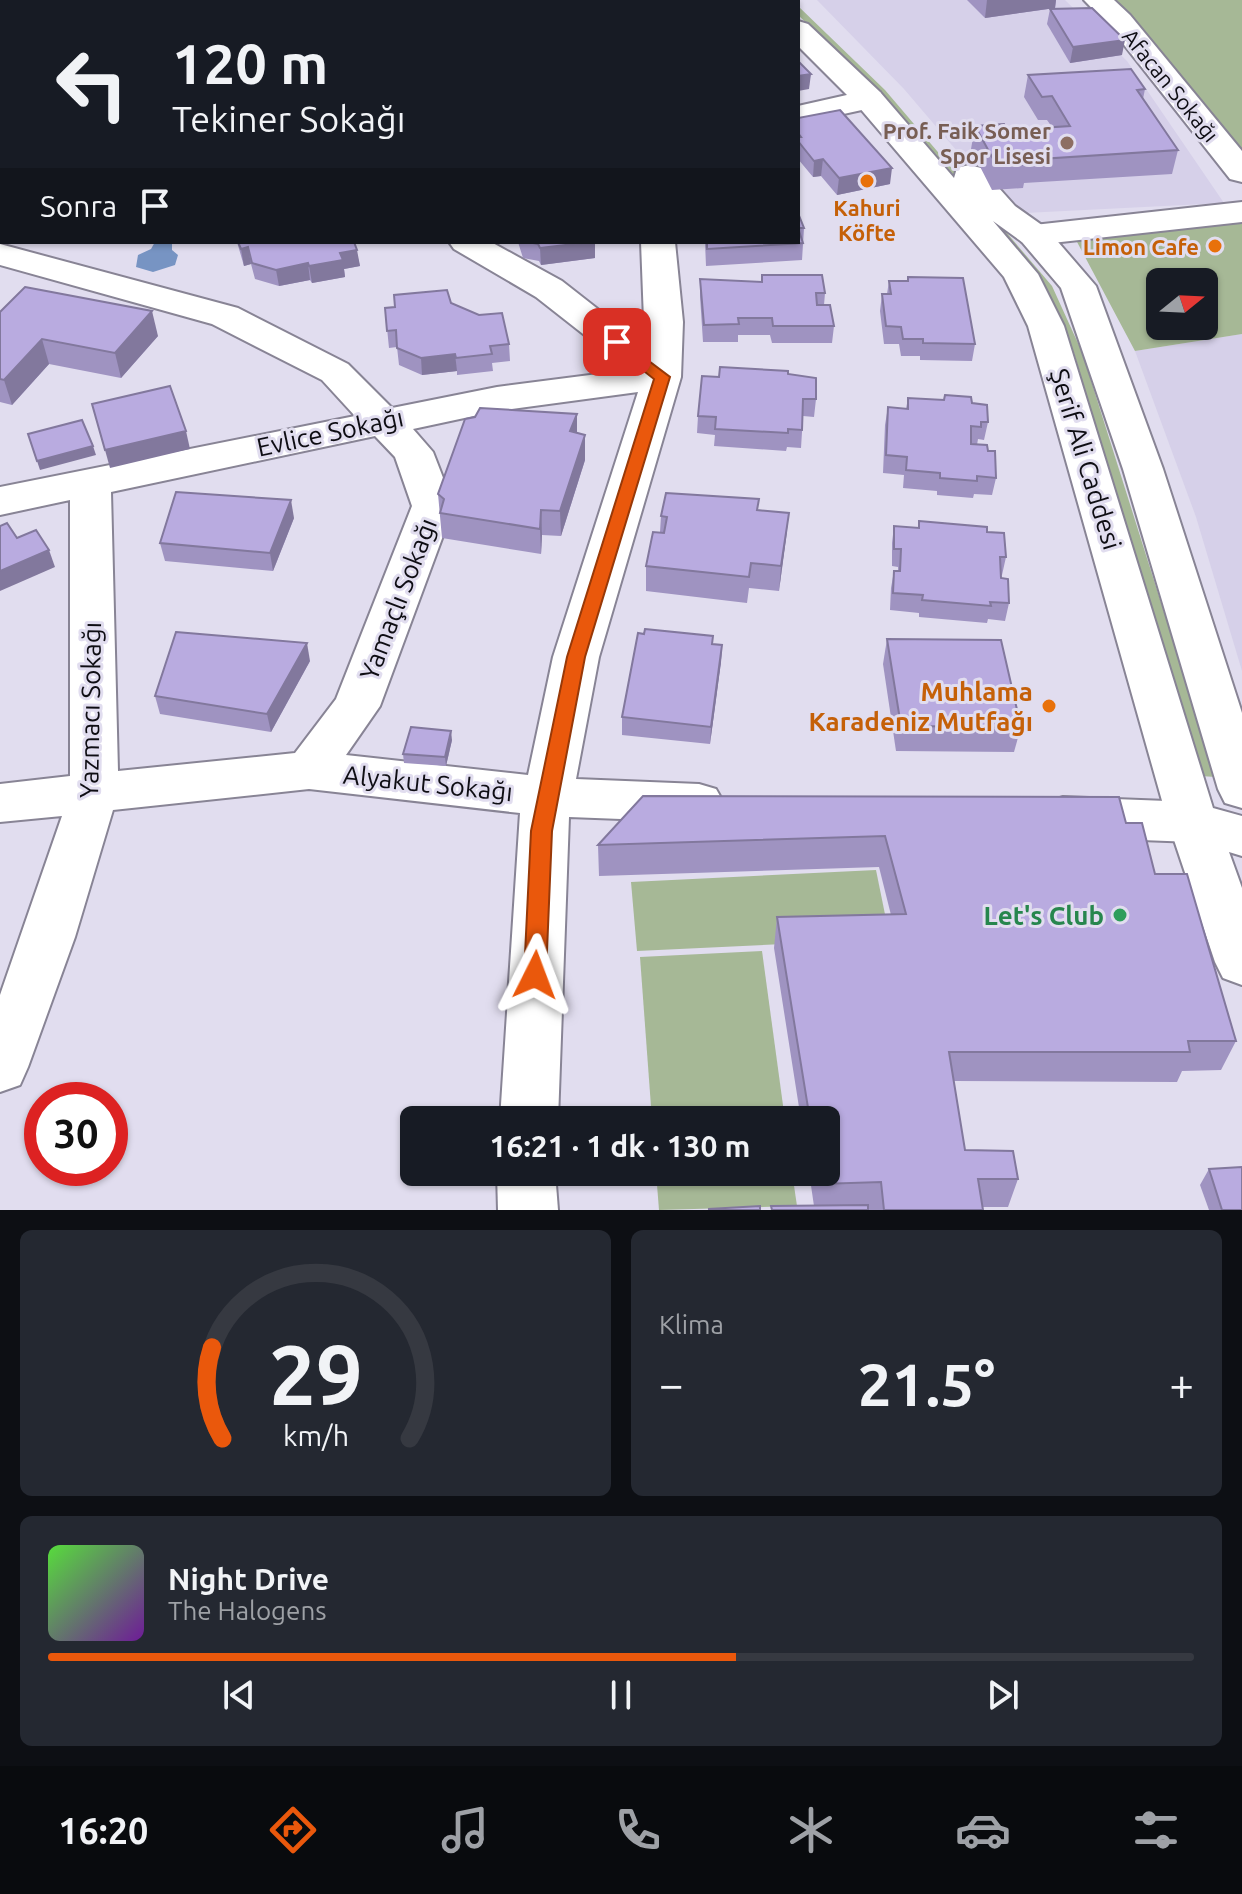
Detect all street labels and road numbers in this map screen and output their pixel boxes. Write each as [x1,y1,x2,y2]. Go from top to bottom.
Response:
street label: Afacan Sokağı [1118,24,1224,146]
street label: Şerif Ali Caddesi [1045,365,1127,553]
street label: Evlice Sokağı [254,402,406,462]
street label: Yamaçlı Sokağı [354,514,442,684]
street label: Yazmacı Sokağı [74,622,106,798]
street label: Alyakut Sokağı [342,760,514,806]

